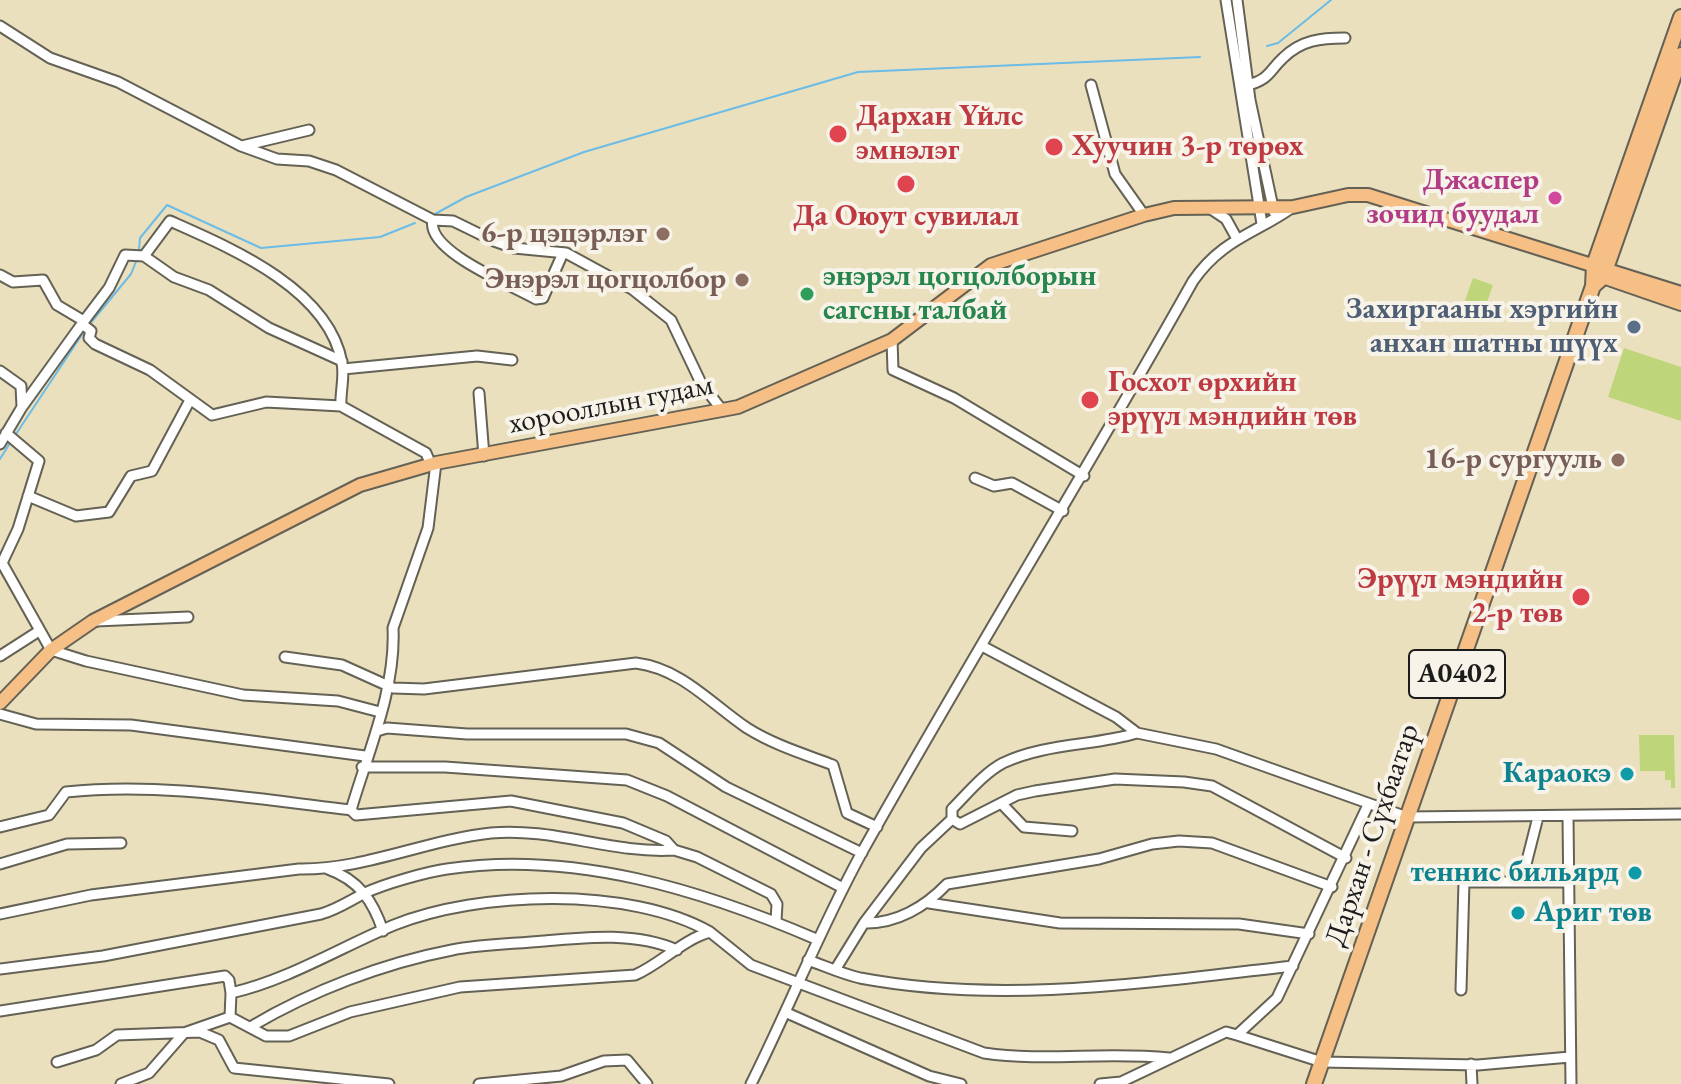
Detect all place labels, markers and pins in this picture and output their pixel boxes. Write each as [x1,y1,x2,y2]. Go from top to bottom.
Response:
place label: Дархан Үйлс эмнэлэг [856,99,1023,170]
marker: Дархан Үйлс эмнэлэг [827,123,849,145]
place label: Хуучин 3-р төрөх [1072,129,1304,165]
marker: Хуучин 3-р төрөх [1043,136,1065,158]
place label: Джаспер зочид буудал [1366,163,1539,234]
marker: Да Оюут сувилал [895,173,917,195]
marker: Джаспер зочид буудал [1546,189,1564,207]
place label: Да Оюут сувилал [793,199,1019,235]
place label: 6-р цэцэрлэг [481,216,647,252]
marker: 6-р цэцэрлэг [654,225,672,243]
place label: энэрэл цогцолборын сагсны талбай [823,259,1096,330]
place label: Энэрэл цогцолбор [485,262,726,298]
marker: Энэрэл цогцолбор [733,271,751,289]
marker: энэрэл цогцолборын сагсны талбай [798,285,816,303]
place label: Захиргааны хэргийн анхан шатны шүүх [1346,292,1618,362]
marker: Захиргааны хэргийн анхан шатны шүүх [1625,318,1643,336]
place label: Госхот өрхийн эрүүл мэндийн төв [1108,365,1357,436]
marker: Госхот өрхийн эрүүл мэндийн төв [1079,389,1101,411]
place label: 16-р сургууль [1424,442,1602,478]
marker: 16-р сургууль [1609,451,1627,469]
place label: Эрүүл мэндийн 2-р төв [1357,562,1563,632]
marker: Эрүүл мэндийн 2-р төв [1570,586,1592,608]
place label: Караокэ [1503,756,1611,792]
marker: Караокэ [1618,765,1636,783]
place label: теннис бильярд [1410,855,1619,891]
marker: теннис бильярд [1626,864,1644,882]
place label: Ариг төв [1534,895,1652,931]
marker: Ариг төв [1509,904,1527,922]

